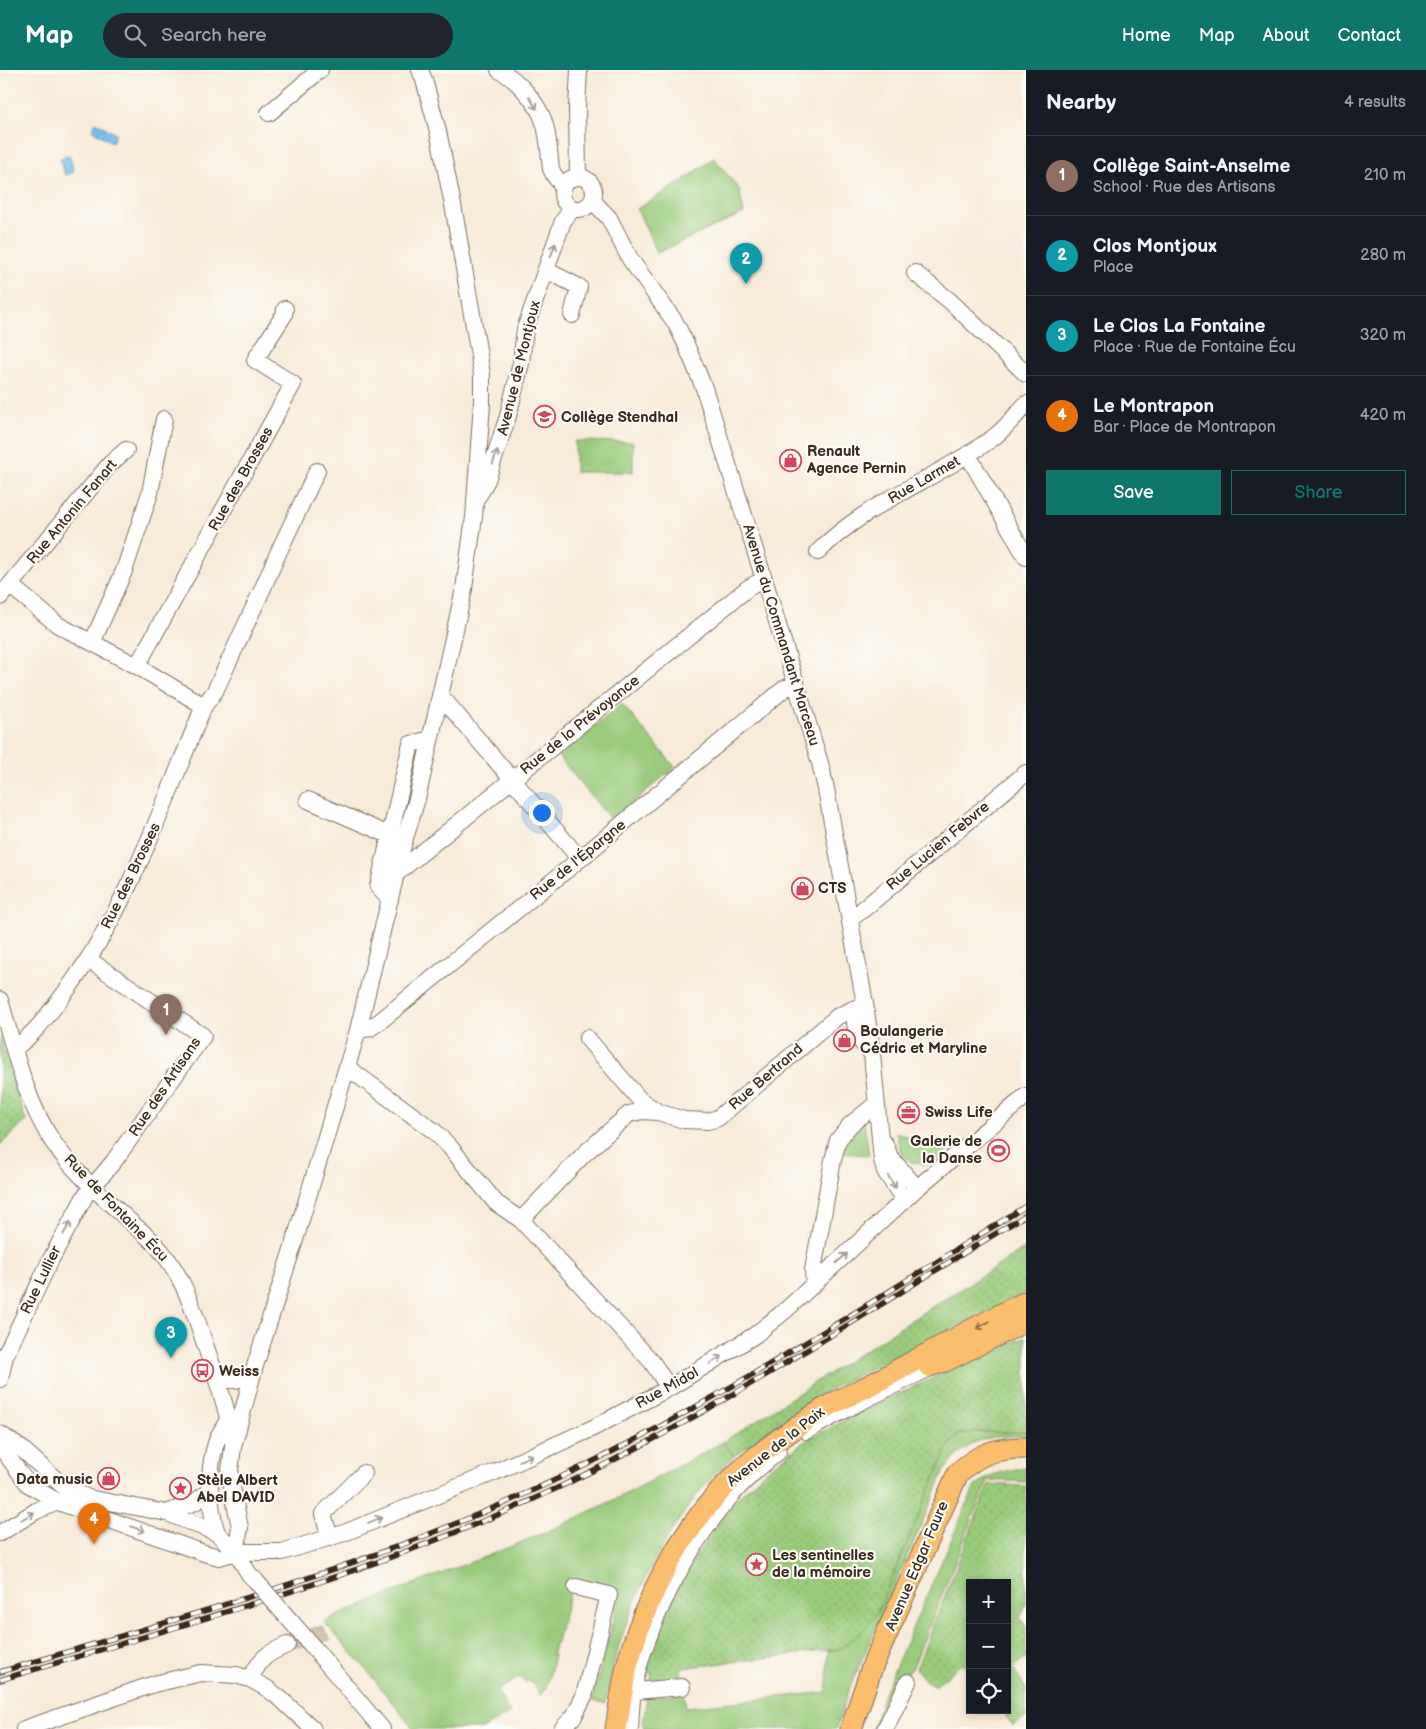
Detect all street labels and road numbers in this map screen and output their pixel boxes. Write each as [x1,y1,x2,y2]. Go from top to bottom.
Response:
street label: Avenue de Montjoux [493,299,545,437]
street label: Rue des Brosses [205,423,278,534]
street label: Rue Larmet [885,452,964,508]
street label: Rue Antonin Fanart [23,455,122,568]
street label: Avenue du Commandant Marceau [738,522,824,748]
street label: Rue de la Prévoyance [516,671,644,779]
street label: Rue Lucien Febvre [883,797,994,895]
street label: Rue de l'Épargne [526,815,630,905]
street label: Rue des Brosses [97,819,165,932]
street label: Rue des Artisans [125,1033,206,1140]
street label: Rue Bertrand [725,1040,807,1114]
street label: Rue de Fontaine Écu [60,1150,172,1266]
street label: Rue Lullier [16,1242,66,1317]
street label: Rue Midol [632,1363,702,1413]
street label: Avenue de la Paix [723,1403,829,1491]
street label: Avenue Edgar Faure [881,1498,953,1634]

